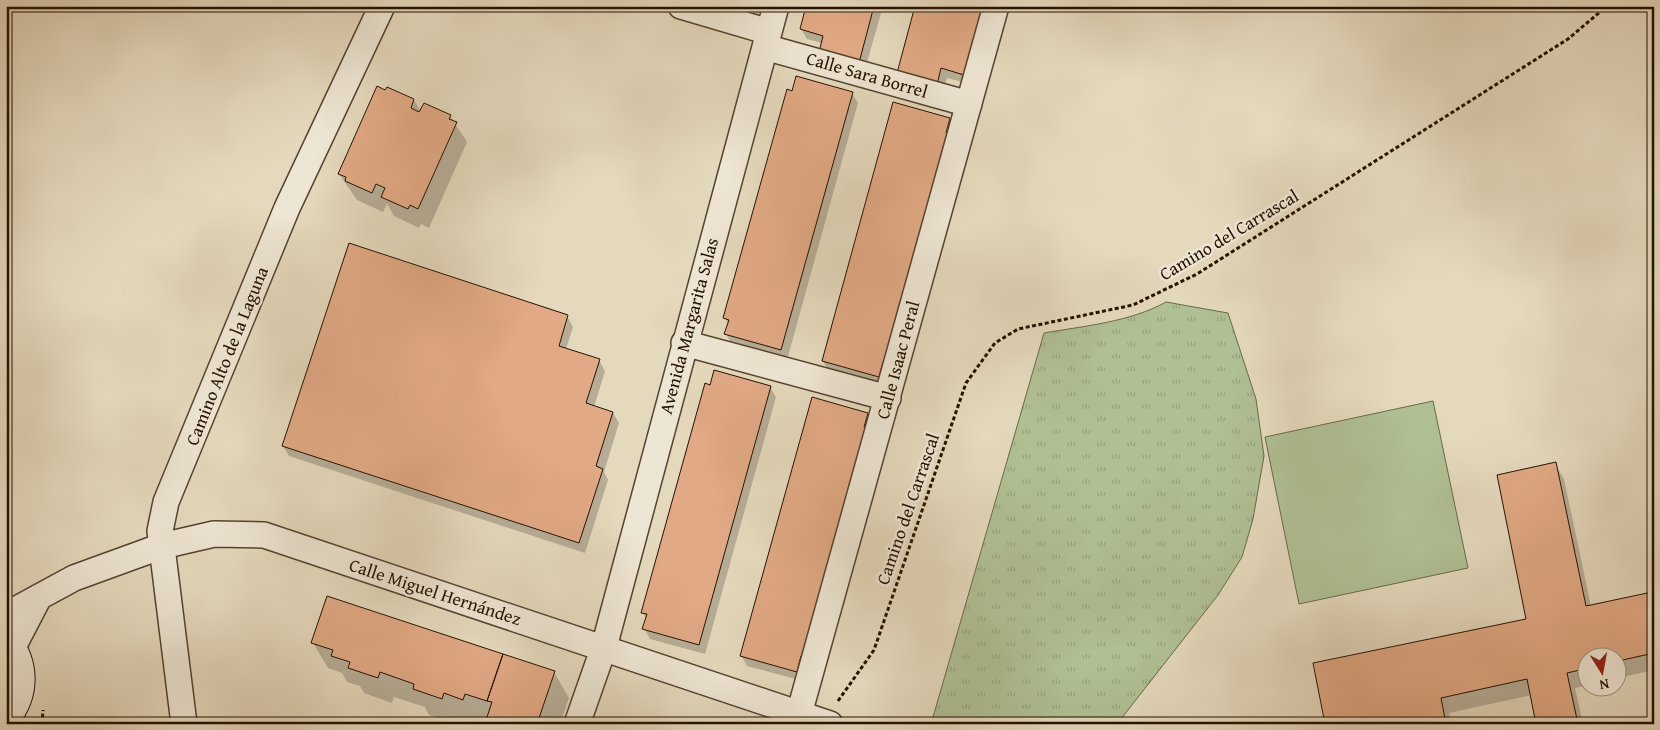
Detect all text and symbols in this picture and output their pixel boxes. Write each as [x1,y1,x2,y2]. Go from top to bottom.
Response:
street label: Calle Sara Borrel [803,44,931,105]
street label: Camino del Carrascal [1154,182,1304,287]
street label: Avenida Margarita Salas [652,235,725,417]
street label: Camino Alto de la Laguna [178,262,275,449]
street label: Calle Isaac Peral [869,298,926,422]
street label: Camino del Carrascal [869,429,946,588]
street label: Calle Miguel Hernández [346,551,525,632]
north arrow [1578,648,1628,698]
text: N [1597,674,1611,696]

